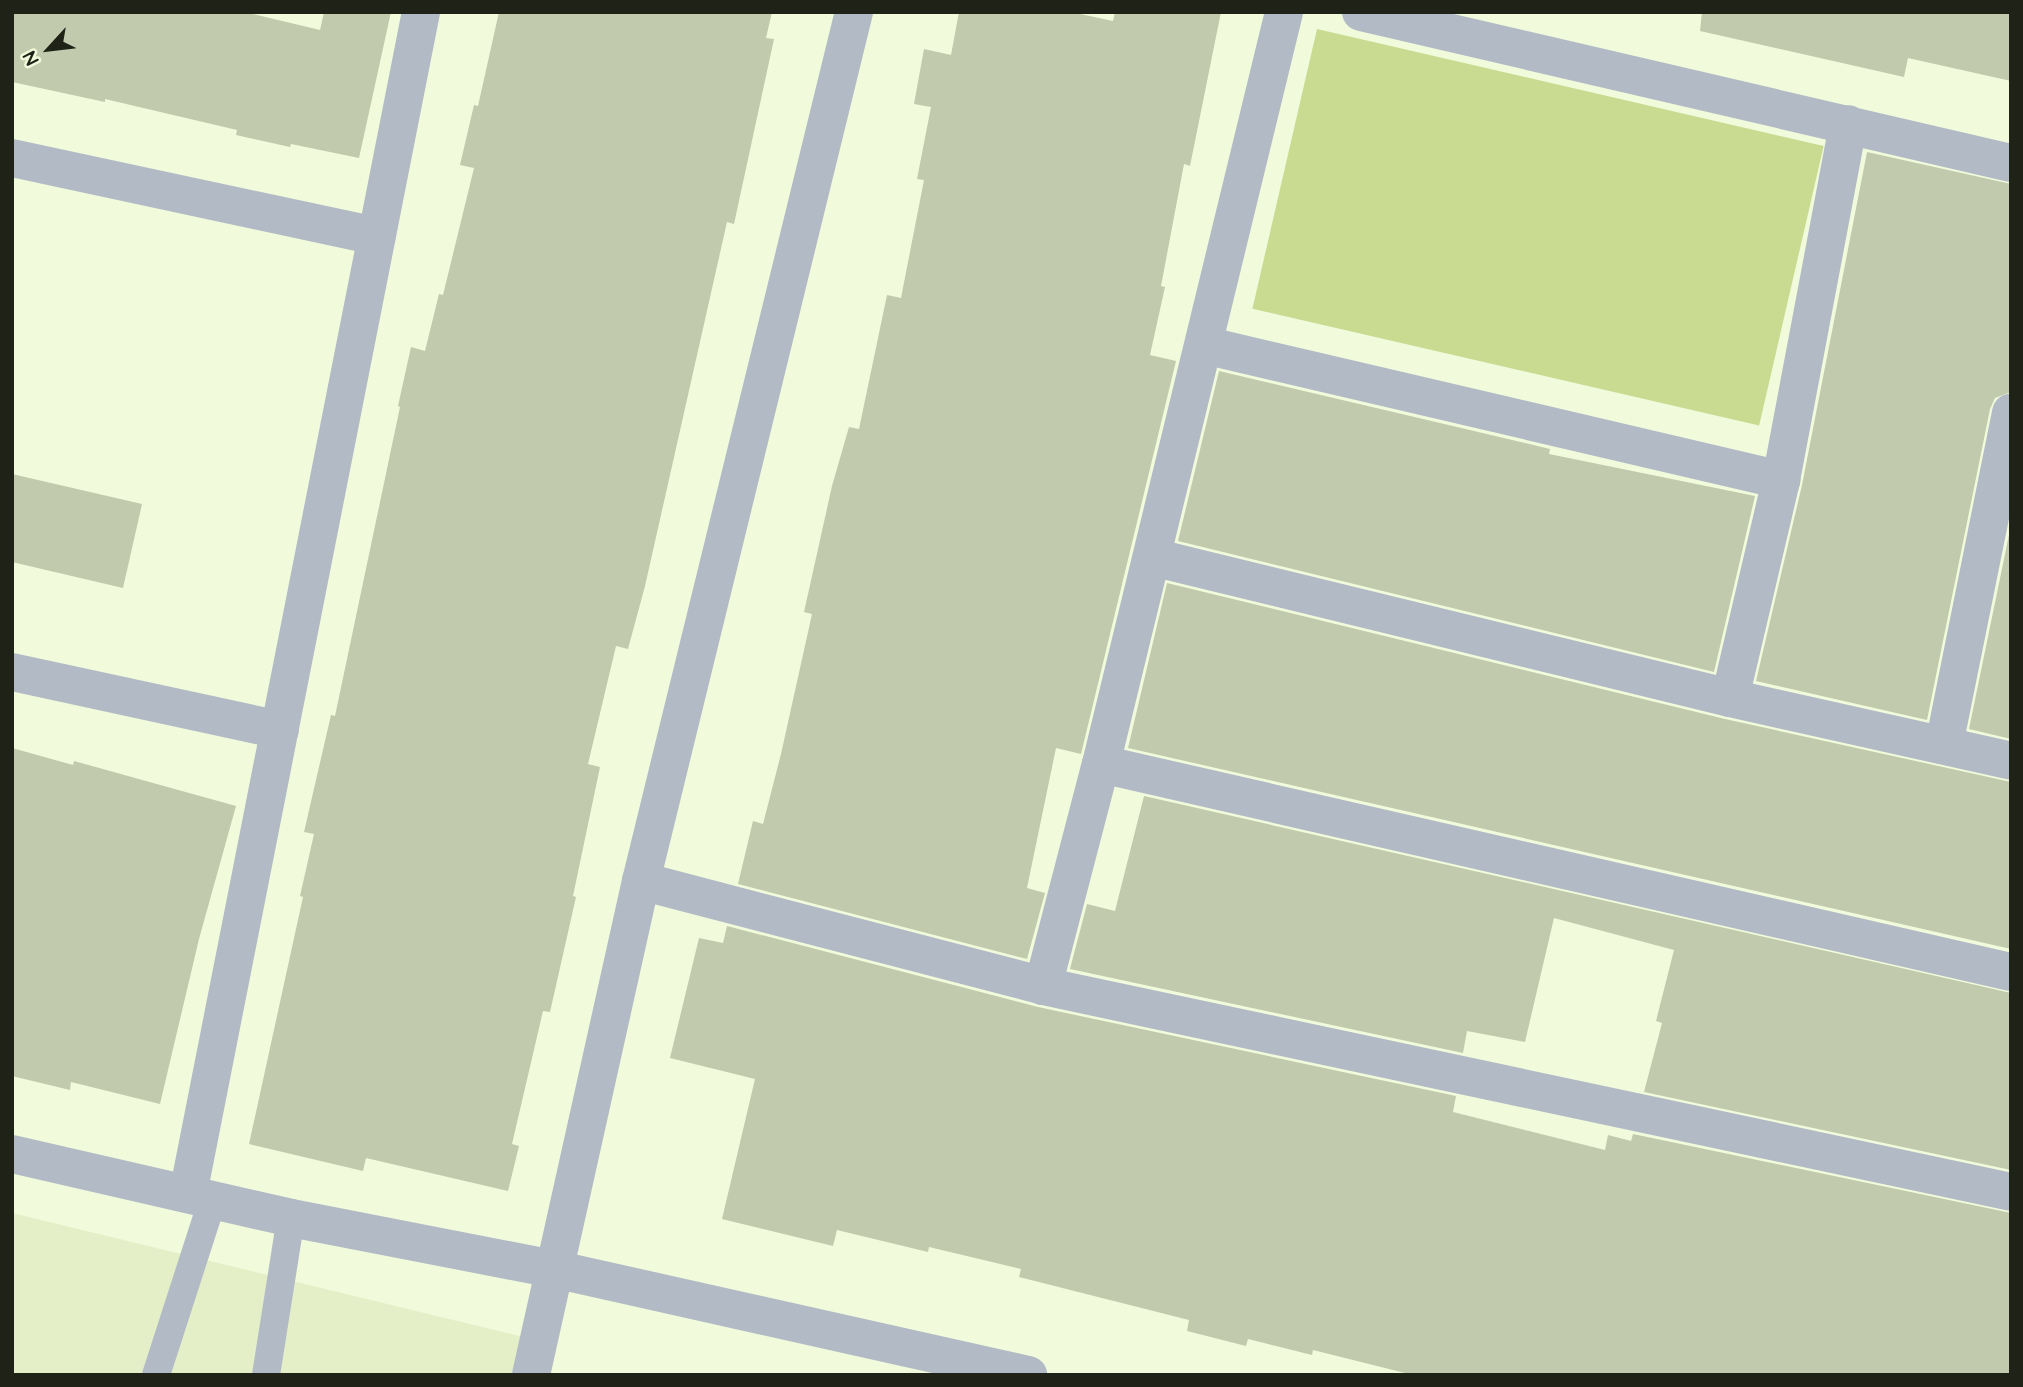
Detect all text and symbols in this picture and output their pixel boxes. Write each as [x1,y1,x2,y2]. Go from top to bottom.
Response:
north arrow [14,14,84,84]
text: N [16,47,44,70]

